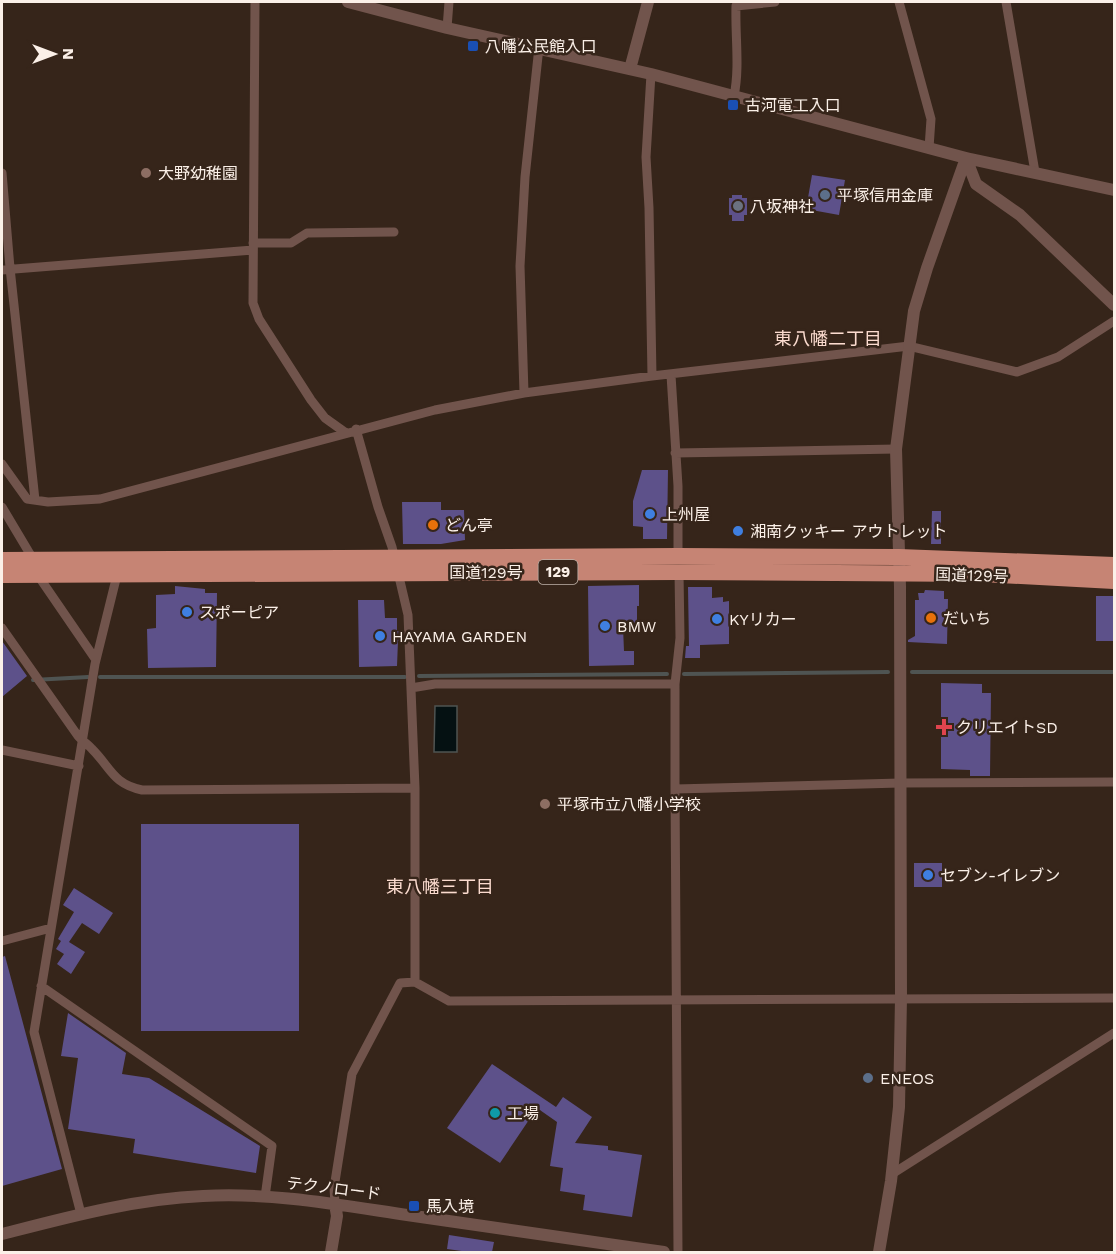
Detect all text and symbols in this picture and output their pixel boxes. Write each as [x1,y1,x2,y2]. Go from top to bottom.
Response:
north arrow [24,24,84,84]
place label: 八幡公民館入口 [485,37,597,56]
marker: 八幡公民館入口 [466,39,480,53]
text: N [59,48,78,60]
place label: 古河電工入口 [745,96,841,115]
marker: 古河電工入口 [726,98,740,112]
place label: 大野幼稚園 [158,164,238,183]
marker: 大野幼稚園 [139,166,153,180]
place label: 平塚信用金庫 [837,186,933,205]
marker: 平塚信用金庫 [818,188,832,202]
place label: 八坂神社 [750,197,814,216]
marker: 八坂神社 [731,199,745,213]
district label: 東八幡二丁目 [774,328,882,349]
place label: 上州屋 [662,505,710,524]
marker: 上州屋 [643,507,657,521]
place label: どん亭 [445,516,493,535]
marker: どん亭 [426,518,440,532]
place label: 湘南クッキー アウトレット [750,522,947,541]
marker: 湘南クッキー アウトレット [731,524,745,538]
road number: 129 [538,560,578,584]
street label: 国道129号 [449,563,523,582]
street label: 国道129号 [935,565,1009,586]
place label: スポーピア [199,603,279,622]
marker: スポーピア [180,605,194,619]
place label: だいち [943,609,991,628]
place label: KYリカー [729,610,797,629]
marker: だいち [924,611,938,625]
marker: KYリカー [710,612,724,626]
place label: BMW [617,617,657,636]
marker: BMW [598,619,612,633]
place label: HAYAMA GARDEN [392,627,527,646]
marker: HAYAMA GARDEN [373,629,387,643]
place label: クリエイトSD [956,718,1058,737]
marker: クリエイトSD [937,720,951,734]
place label: 平塚市立八幡小学校 [557,795,701,814]
marker: 平塚市立八幡小学校 [538,797,552,811]
place label: セブン-イレブン [940,866,1060,885]
marker: セブン-イレブン [921,868,935,882]
district label: 東八幡三丁目 [386,876,494,897]
place label: ENEOS [880,1069,934,1088]
marker: ENEOS [861,1071,875,1085]
place label: 工場 [507,1104,539,1123]
marker: 工場 [488,1106,502,1120]
street label: テクノロード [286,1173,382,1204]
place label: 馬入境 [426,1197,474,1216]
marker: 馬入境 [407,1199,421,1213]

